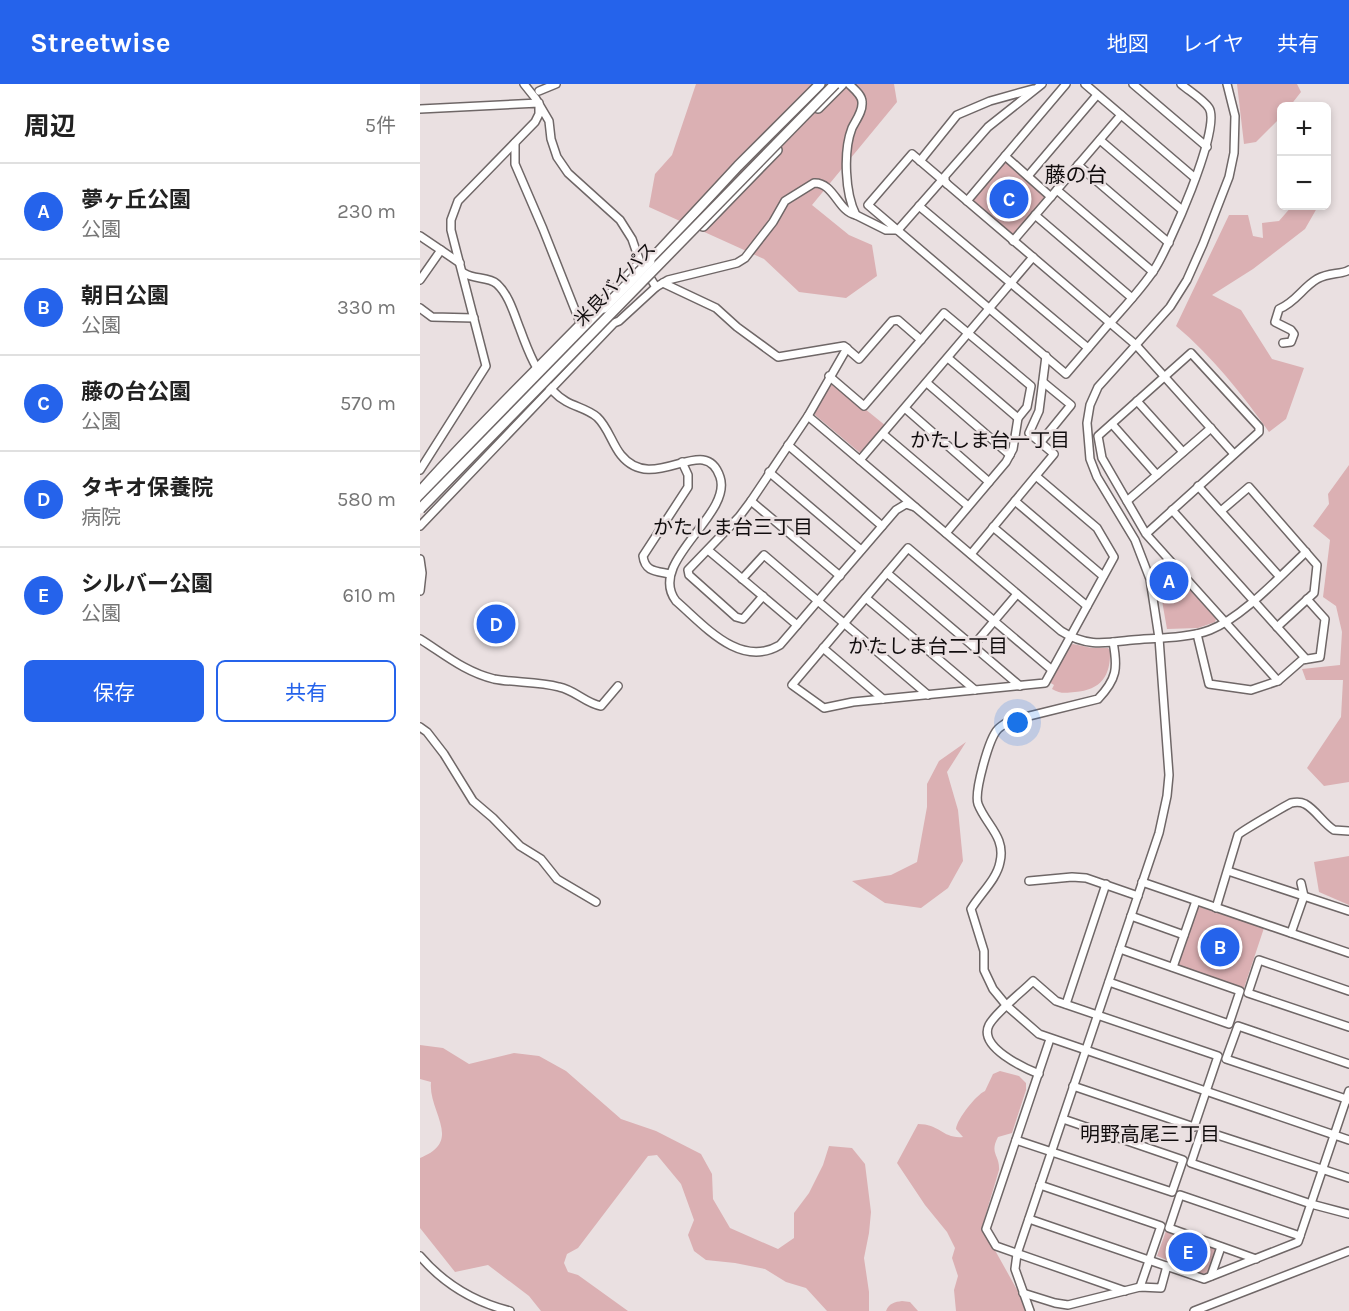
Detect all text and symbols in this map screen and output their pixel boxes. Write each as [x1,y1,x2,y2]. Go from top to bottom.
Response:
text: Streetwise [30,26,171,59]
text: 地図 [1107,32,1149,56]
text: レイヤ [1182,32,1244,56]
text: 共有 [1277,32,1319,56]
map controls [1277,102,1331,210]
button: + [1277,102,1331,156]
text: 周辺 [24,111,76,142]
text: 5件 [365,114,396,137]
button: − [1277,156,1331,210]
district label: 藤の台 [1045,163,1108,187]
pin: C [990,176,1028,222]
text: 夢ヶ丘公園 [81,187,191,213]
text: A [37,200,50,223]
text: 230 m [337,200,396,223]
text: 公園 [81,218,121,241]
street label: 米良バイパス [570,238,660,330]
text: 朝日公園 [81,283,169,309]
text: B [37,296,50,319]
text: 330 m [337,296,396,319]
text: 公園 [81,314,121,337]
text: 藤の台公園 [81,379,191,405]
text: C [37,392,50,415]
text: 570 m [340,392,396,415]
text: 公園 [81,410,121,433]
district label: かたしま台一丁目 [910,429,1070,452]
text: タキオ保養院 [81,475,213,501]
text: D [37,488,50,511]
text: 580 m [337,488,396,511]
text: 病院 [81,506,121,529]
district label: かたしま台三丁目 [653,516,813,539]
pin: A [1150,558,1188,604]
text: シルバー公園 [81,571,213,597]
text: E [38,584,49,607]
text: 610 m [343,584,396,607]
text: 公園 [81,602,121,625]
pin: D [476,602,516,646]
district label: かたしま台二丁目 [848,635,1008,658]
button: 保存 [24,660,204,722]
button: 共有 [216,660,396,722]
your location [1003,708,1032,737]
pin: B [1200,924,1240,970]
district label: 明野高尾三丁目 [1080,1123,1220,1146]
pin: E [1168,1230,1208,1274]

